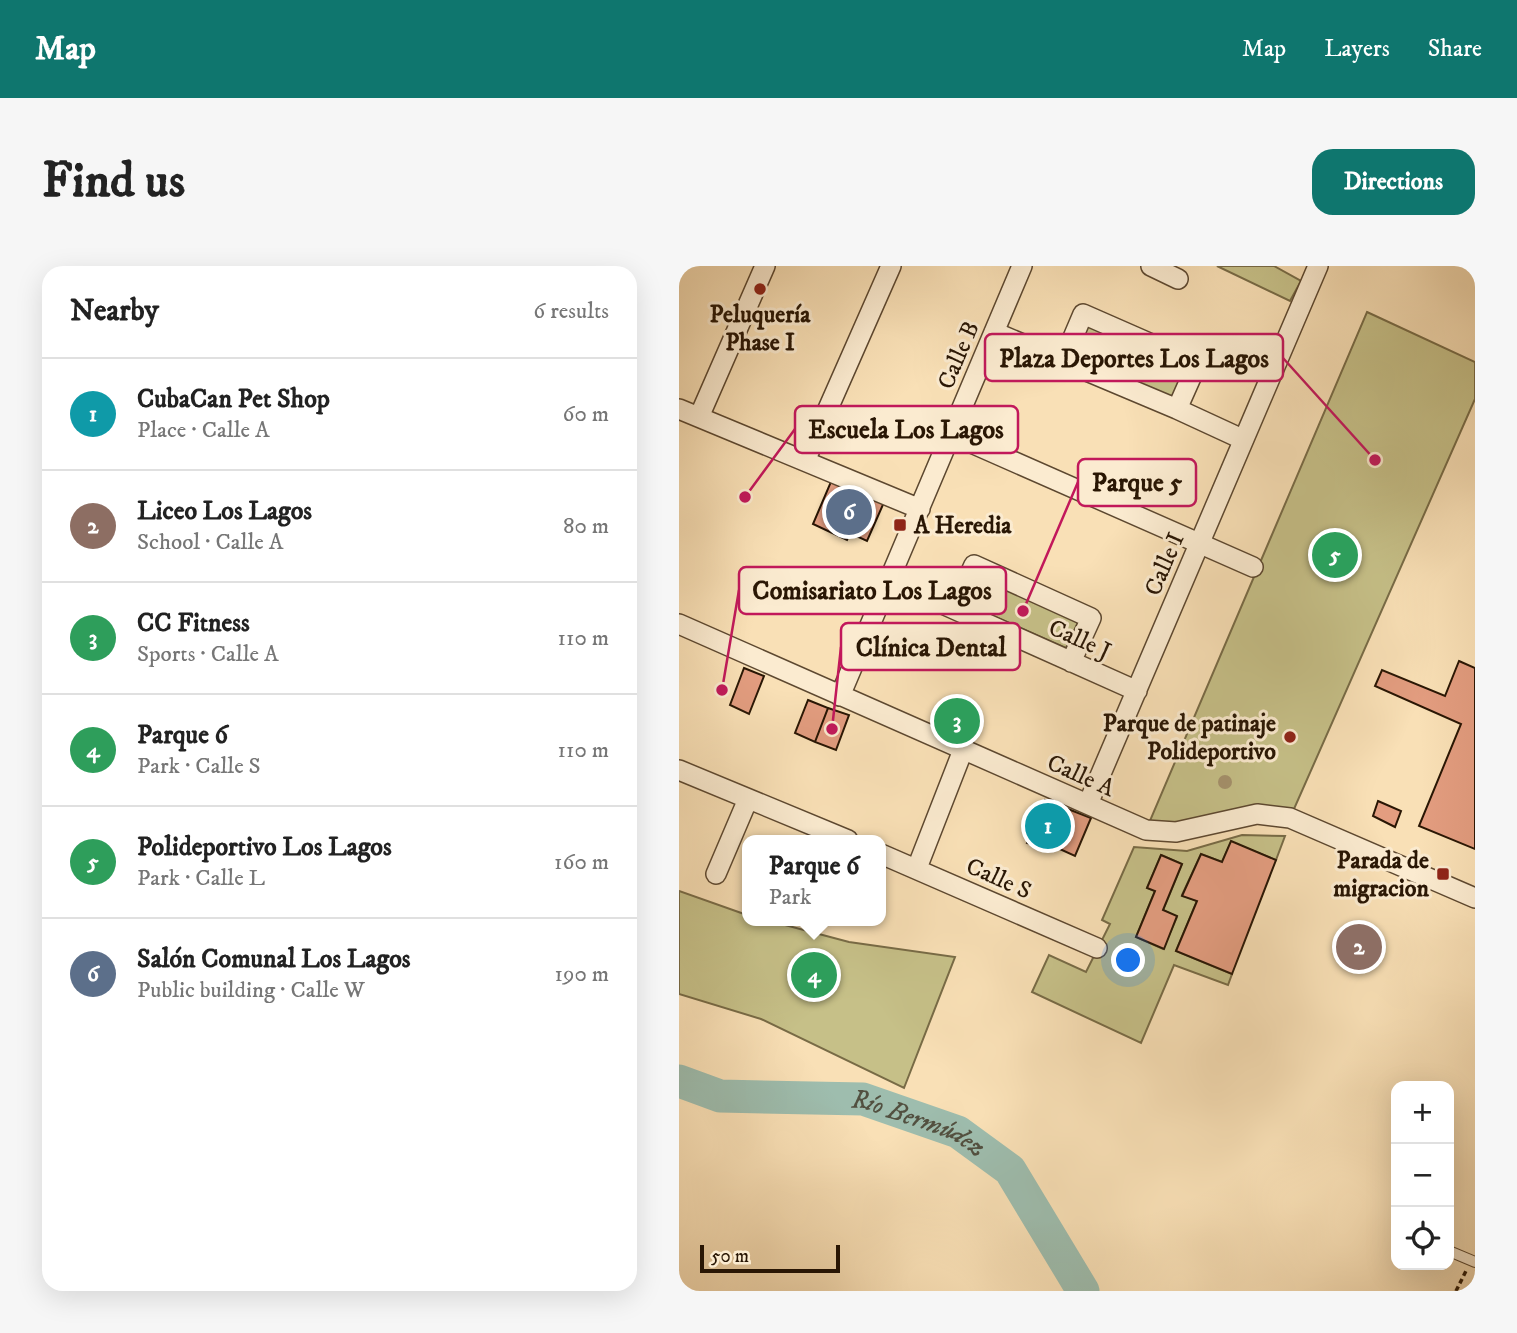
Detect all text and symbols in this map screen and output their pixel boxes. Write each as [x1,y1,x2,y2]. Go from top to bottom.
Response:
text: Map [35,29,96,70]
text: Map [1242,34,1286,64]
text: Layers [1324,34,1390,64]
text: Share [1428,34,1482,64]
button: Directions [1312,149,1475,215]
text: Find us [42,151,185,213]
marker: Peluquería Phase I [752,281,768,297]
text: Nearby [70,293,159,330]
text: 6 results [533,297,609,326]
place label: Peluquería Phase I [710,300,811,358]
street label: Calle B [931,317,987,394]
callout: Plaza Deportes Los Lagos [985,334,1283,381]
text: Plaza Deportes Los Lagos [999,343,1269,376]
text: CubaCan Pet Shop [137,383,330,416]
text: 1 [89,400,97,429]
text: 60 m [562,400,609,429]
callout: Escuela Los Lagos [795,406,1018,453]
text: Escuela Los Lagos [808,414,1004,447]
text: Place · Calle A [137,416,270,445]
callout: Parque 5 [1078,459,1196,506]
text: Parque 5 [1092,467,1182,500]
pin: 6 [826,486,872,538]
text: Liceo Los Lagos [137,495,312,528]
place label: A Heredia [913,511,1012,541]
text: 2 [87,512,99,541]
text: 80 m [563,512,609,541]
marker: A Heredia [892,517,908,533]
text: School · Calle A [137,528,283,557]
street label: Calle I [1138,528,1192,600]
pin: 5 [1312,529,1358,581]
callout: Comisariato Los Lagos [739,567,1006,614]
text: Comisariato Los Lagos [752,575,992,608]
text: CC Fitness [137,607,250,640]
street label: Calle J [1044,613,1115,667]
callout: Clínica Dental [841,623,1020,670]
text: 3 [89,624,97,653]
text: 110 m [558,624,609,653]
text: Clínica Dental [856,632,1008,665]
text: Sports · Calle A [137,640,279,669]
pin: 3 [934,695,980,747]
place label: Parque de patinaje Polideportivo [1103,709,1276,767]
text: Parque 6 [137,719,228,752]
marker: Parque de patinaje Polideportivo [1282,729,1298,745]
text: 4 [86,736,100,765]
text: 110 m [558,736,609,765]
street label: Calle A [1042,748,1120,804]
text: Park · Calle S [137,752,261,781]
pin: 1 [1025,800,1071,852]
text: Polideportivo Los Lagos [137,831,392,864]
popup [742,835,886,926]
place label: Parada de migracion [1333,846,1429,904]
text: 5 [87,848,99,877]
text: 160 m [554,848,609,877]
text: Parque 6 [768,850,860,883]
street label: Calle S [961,851,1036,906]
text: Park · Calle L [137,864,265,893]
marker: Parada de migracion [1435,866,1451,882]
text: Park [768,883,811,912]
pin: 2 [1336,921,1382,973]
text: Salón Comunal Los Lagos [137,943,411,976]
your location [1111,943,1145,977]
pin: 4 [791,949,837,1001]
text: 6 [87,960,99,989]
text: 190 m [555,960,609,989]
text: Public building · Calle W [137,976,365,1005]
map controls [1391,1081,1454,1270]
button: + [1391,1081,1454,1144]
water label: Río Bermúdez [850,1084,992,1165]
button: − [1391,1144,1454,1207]
button: locate [1391,1207,1454,1270]
scale bar [700,1242,840,1274]
text: 50 m [711,1245,749,1268]

